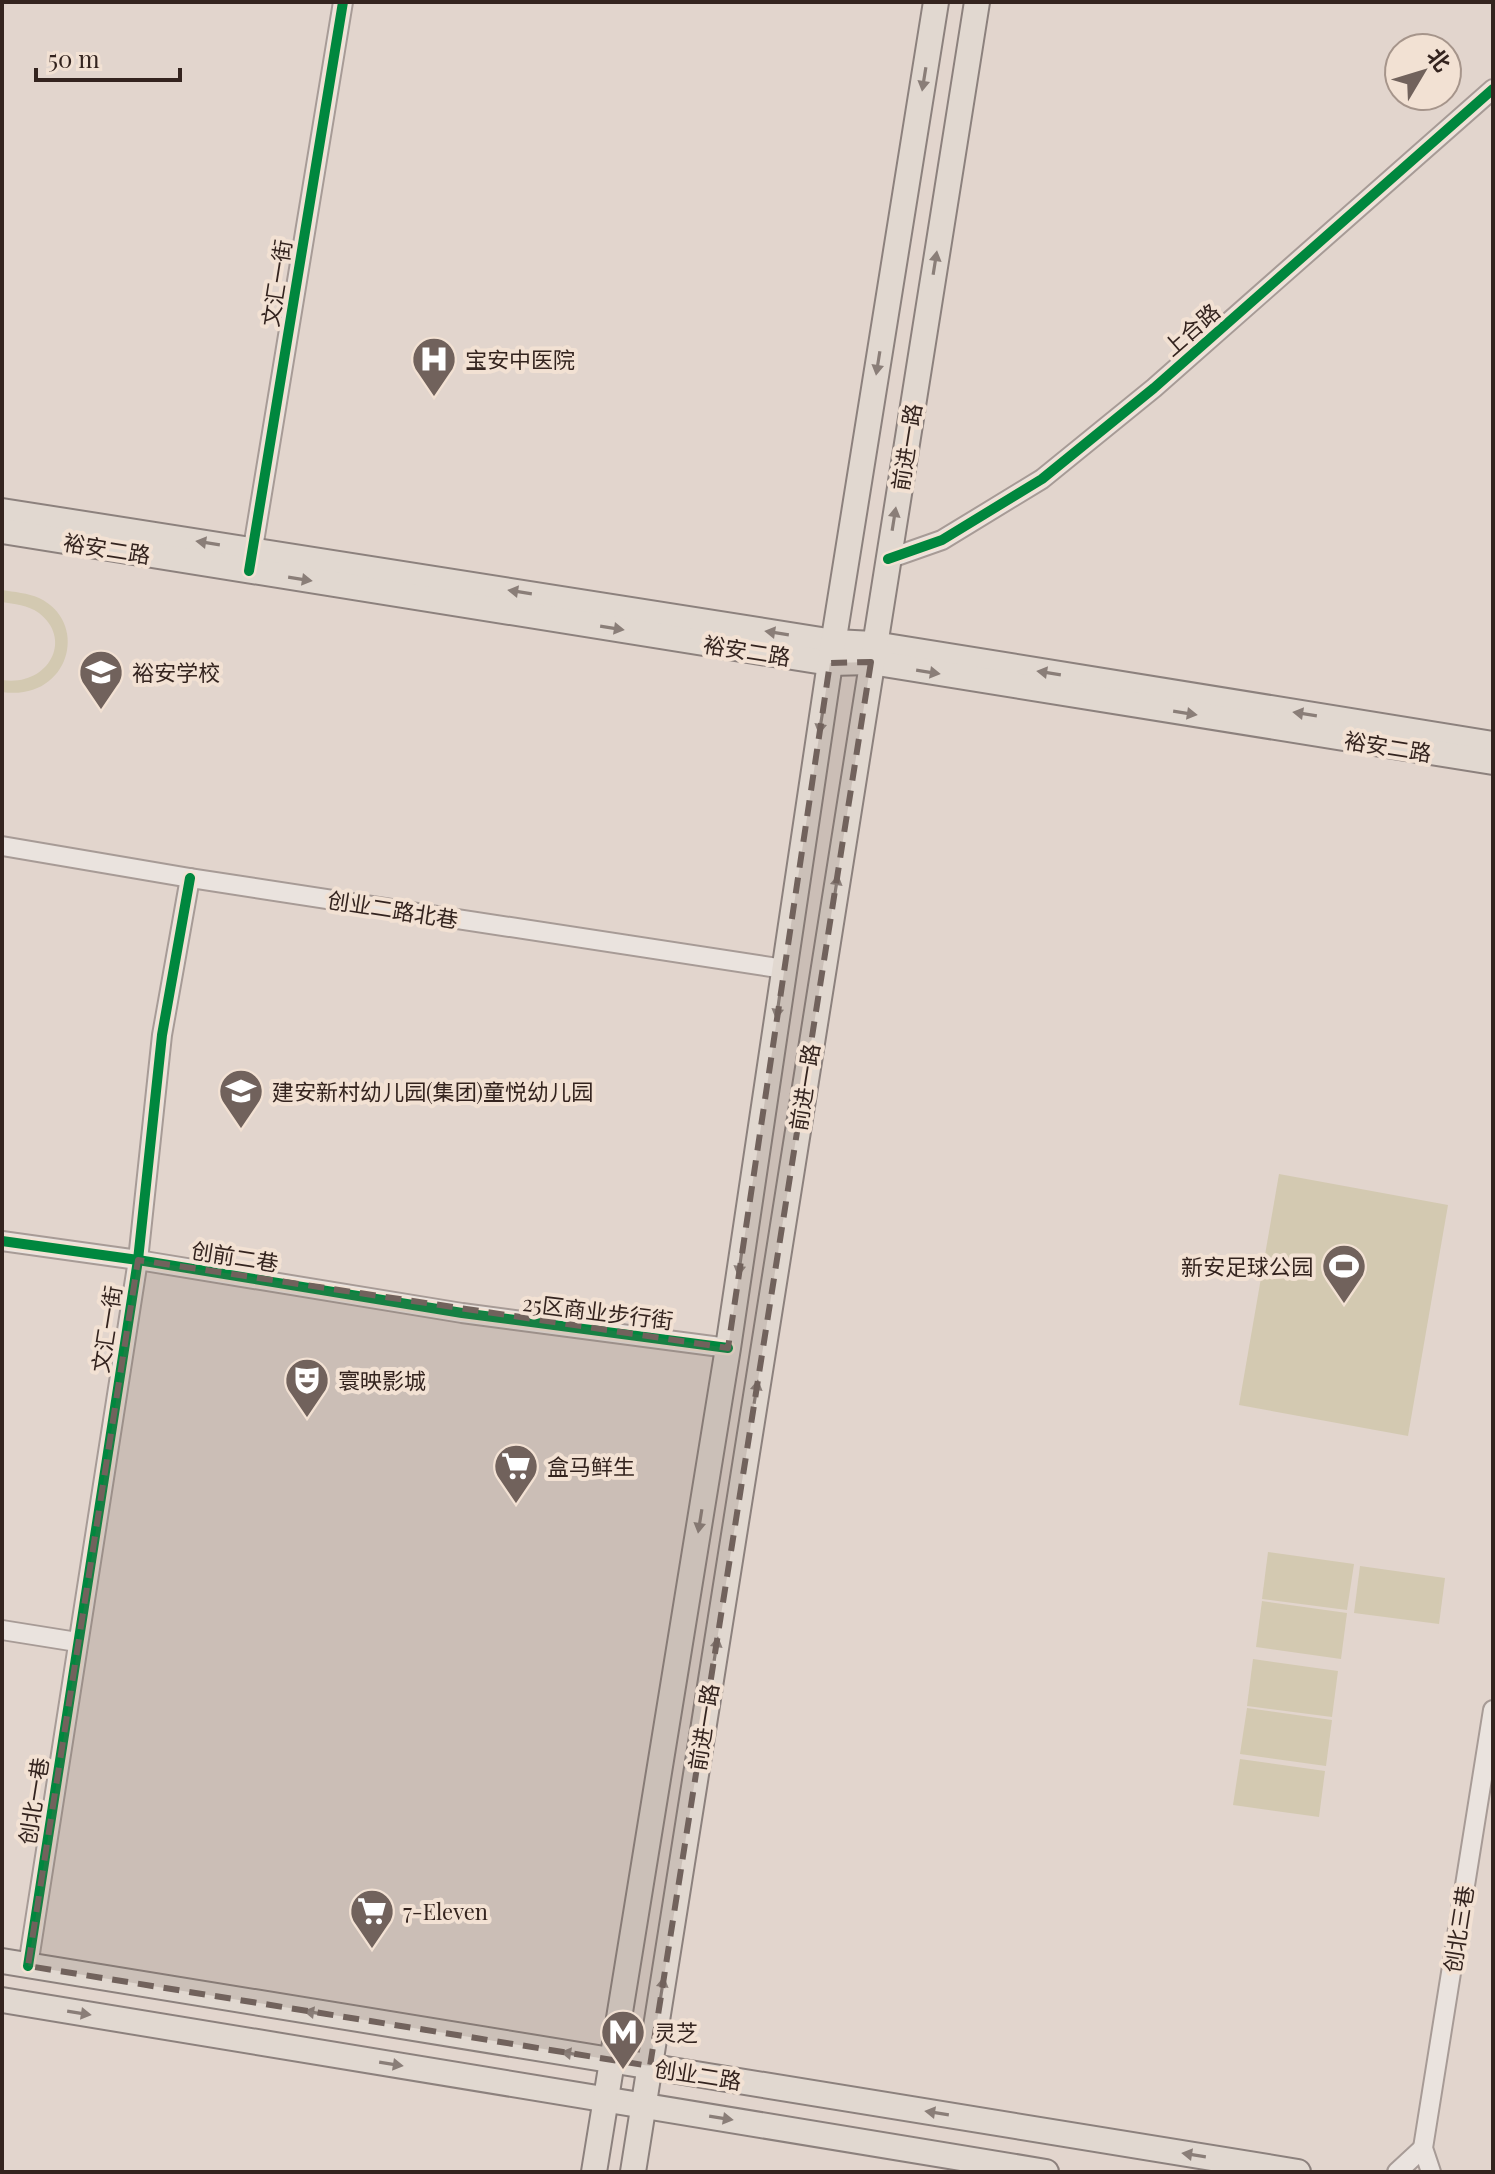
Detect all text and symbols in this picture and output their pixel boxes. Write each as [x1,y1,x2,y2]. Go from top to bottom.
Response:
scale bar [36,32,180,82]
north arrow [1383,32,1463,112]
text: 北 [1421,41,1458,77]
text: 50 m [48,42,100,74]
one-way arrow [917,67,930,92]
street label: 文汇一街 [254,237,298,329]
one-way arrow [929,250,942,275]
street label: 上合路 [1156,296,1226,362]
hospital icon: 宝安中医院 [410,335,458,398]
place label: 宝安中医院 [465,344,575,374]
one-way arrow [872,351,884,376]
street label: 前进一路 [884,401,928,493]
one-way arrow [888,506,901,531]
street label: 裕安二路 [61,526,153,570]
one-way arrow [195,537,220,549]
one-way arrow [288,573,313,585]
one-way arrow [507,585,532,598]
one-way arrow [600,623,625,635]
one-way arrow [764,626,789,638]
street label: 裕安二路 [701,628,793,672]
school or university icon: 裕安学校 [77,648,125,711]
place label: 裕安学校 [132,657,220,687]
one-way arrow [916,666,941,678]
one-way arrow [1036,666,1061,678]
one-way arrow [1173,707,1198,720]
one-way arrow [1293,707,1318,720]
one-way arrow [814,710,827,735]
street label: 裕安二路 [1342,724,1434,768]
one-way arrow [830,874,843,899]
street label: 创业二路北巷 [325,884,461,934]
one-way arrow [771,995,784,1020]
street label: 前进一路 [782,1041,826,1133]
school or university icon: 建安新村幼儿园(集团)童悦幼儿园 [217,1067,265,1130]
place label: 建安新村幼儿园(集团)童悦幼儿园 [272,1076,593,1106]
street label: 创前二巷 [189,1234,281,1278]
sports icon: 新安足球公园 [1320,1242,1368,1305]
place label: 新安足球公园 [1181,1251,1313,1281]
one-way arrow [734,1252,746,1277]
street label: 文汇一街 [84,1283,128,1375]
street label: 25区商业步行街 [521,1287,675,1335]
theatre icon: 寰映影城 [283,1356,331,1419]
place label: 寰映影城 [338,1365,426,1395]
one-way arrow [750,1380,763,1405]
supermarket icon: 盒马鲜生 [492,1442,540,1505]
place label: 盒马鲜生 [547,1451,635,1481]
one-way arrow [693,1509,706,1534]
one-way arrow [710,1636,722,1661]
street label: 前进一路 [681,1681,725,1773]
street label: 创北一巷 [11,1755,55,1847]
street label: 创北三巷 [1436,1883,1480,1975]
supermarket icon: 7-Eleven [348,1887,396,1950]
place label: 7-Eleven [403,1896,488,1926]
one-way arrow [656,1976,669,2001]
one-way arrow [303,2006,328,2018]
one-way arrow [67,2007,92,2020]
metro station icon: 灵芝 [599,2008,647,2071]
place label: 灵芝 [654,2017,698,2047]
one-way arrow [560,2047,585,2060]
street label: 创业二路 [652,2052,744,2096]
one-way arrow [379,2059,404,2071]
one-way arrow [924,2106,949,2119]
one-way arrow [708,2113,733,2125]
one-way arrow [1181,2148,1206,2161]

